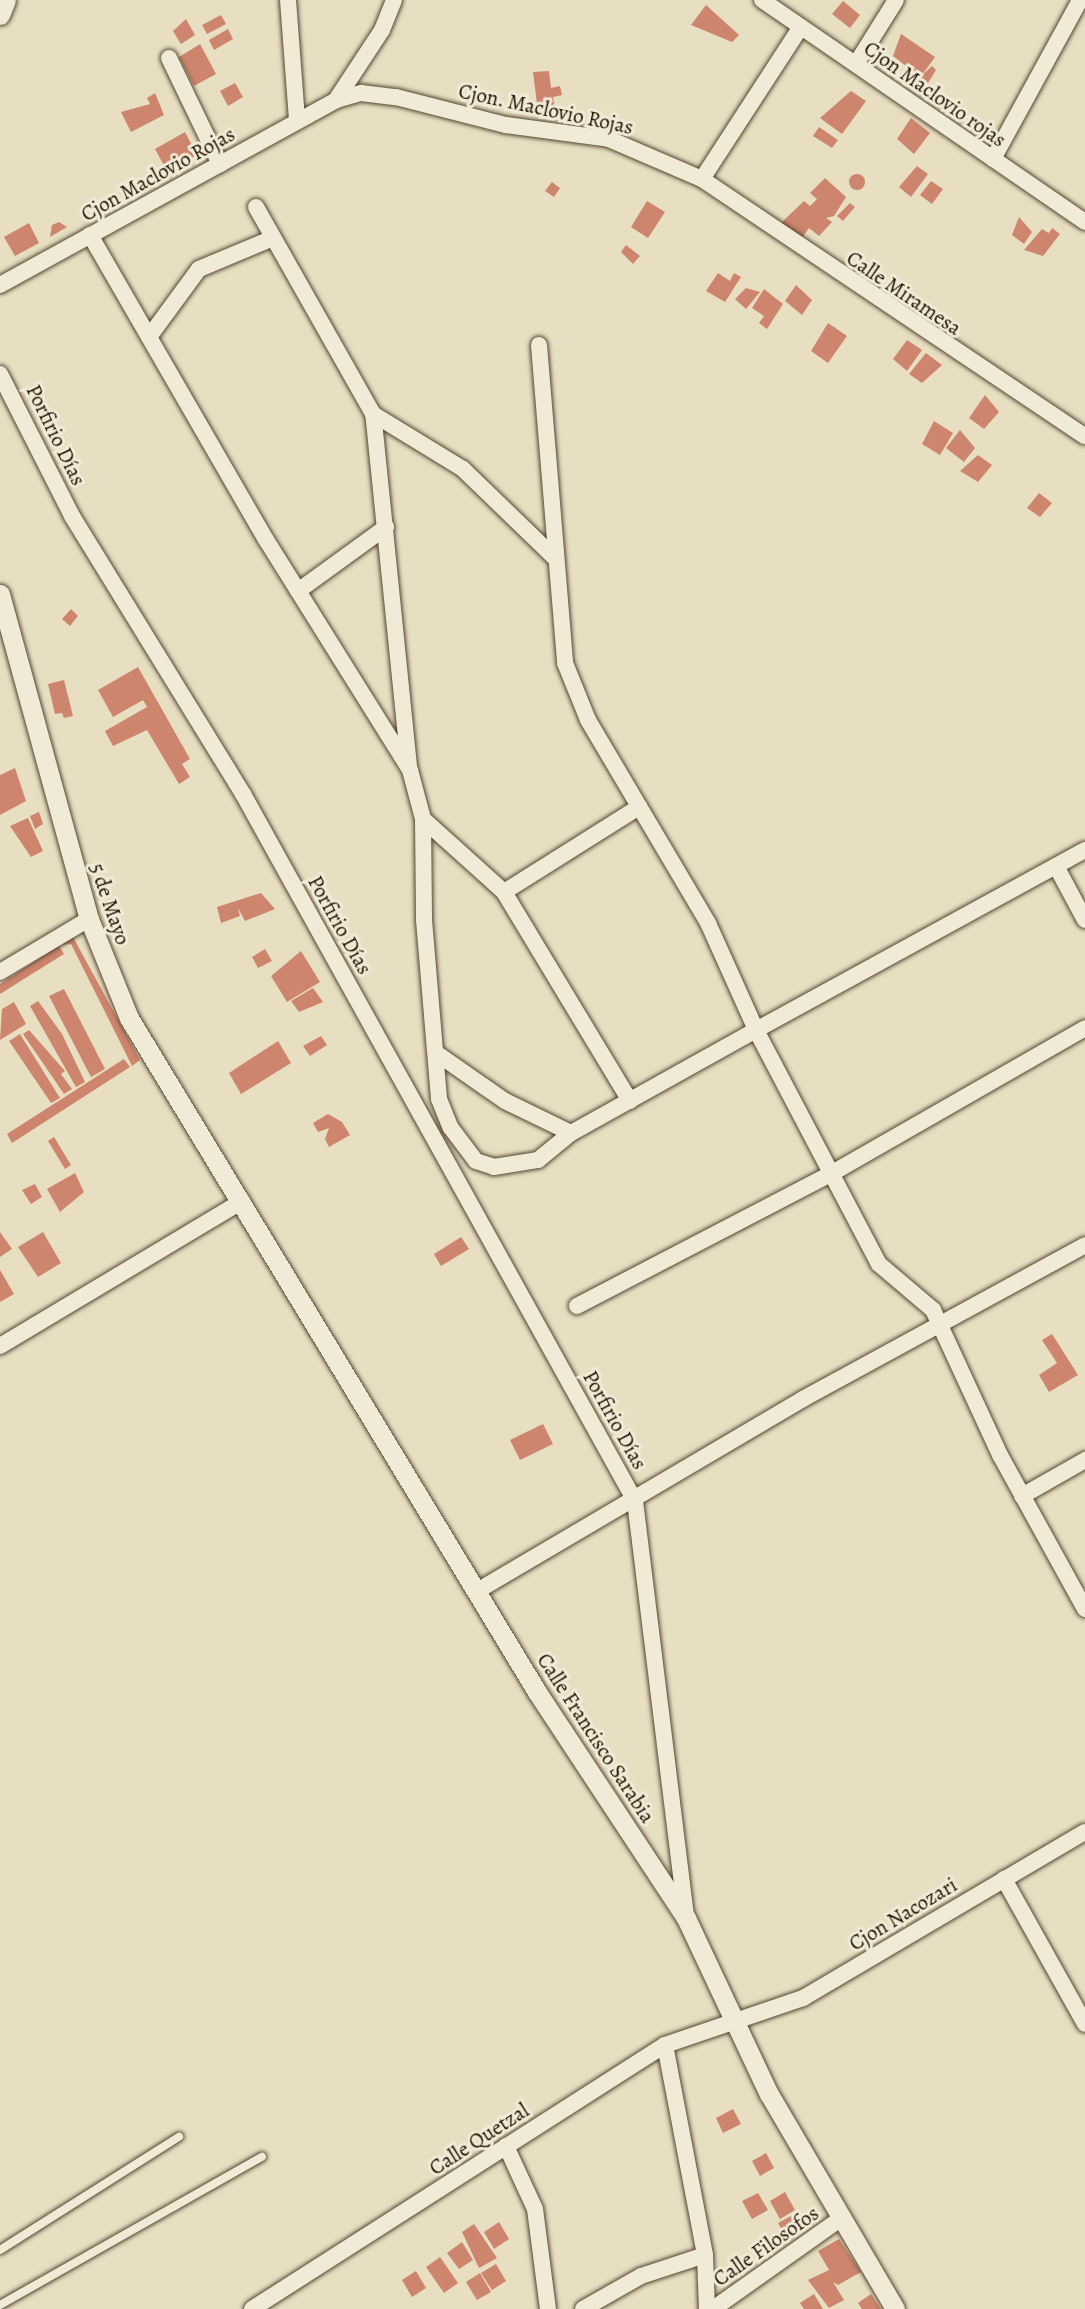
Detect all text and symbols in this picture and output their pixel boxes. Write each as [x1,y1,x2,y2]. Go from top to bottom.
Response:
street label: Cjon Maclovio rojas [859,36,1011,152]
street label: Cjon. Maclovio Rojas [456,78,636,140]
street label: Cjon Maclovio Rojas [77,121,239,227]
street label: Calle Miramesa [842,245,966,341]
street label: Porfirio Días [21,381,91,489]
street label: 5 de Mayo [84,860,136,948]
street label: Porfirio Días [303,871,377,979]
street label: Porfirio Días [578,1366,652,1474]
street label: Calle Francisco Sarabia [532,1648,660,1828]
street label: Cjon Nacozari [844,1872,962,1956]
street label: Calle Quetzal [424,2097,534,2181]
street label: Calle Filosofos [708,2200,824,2292]

